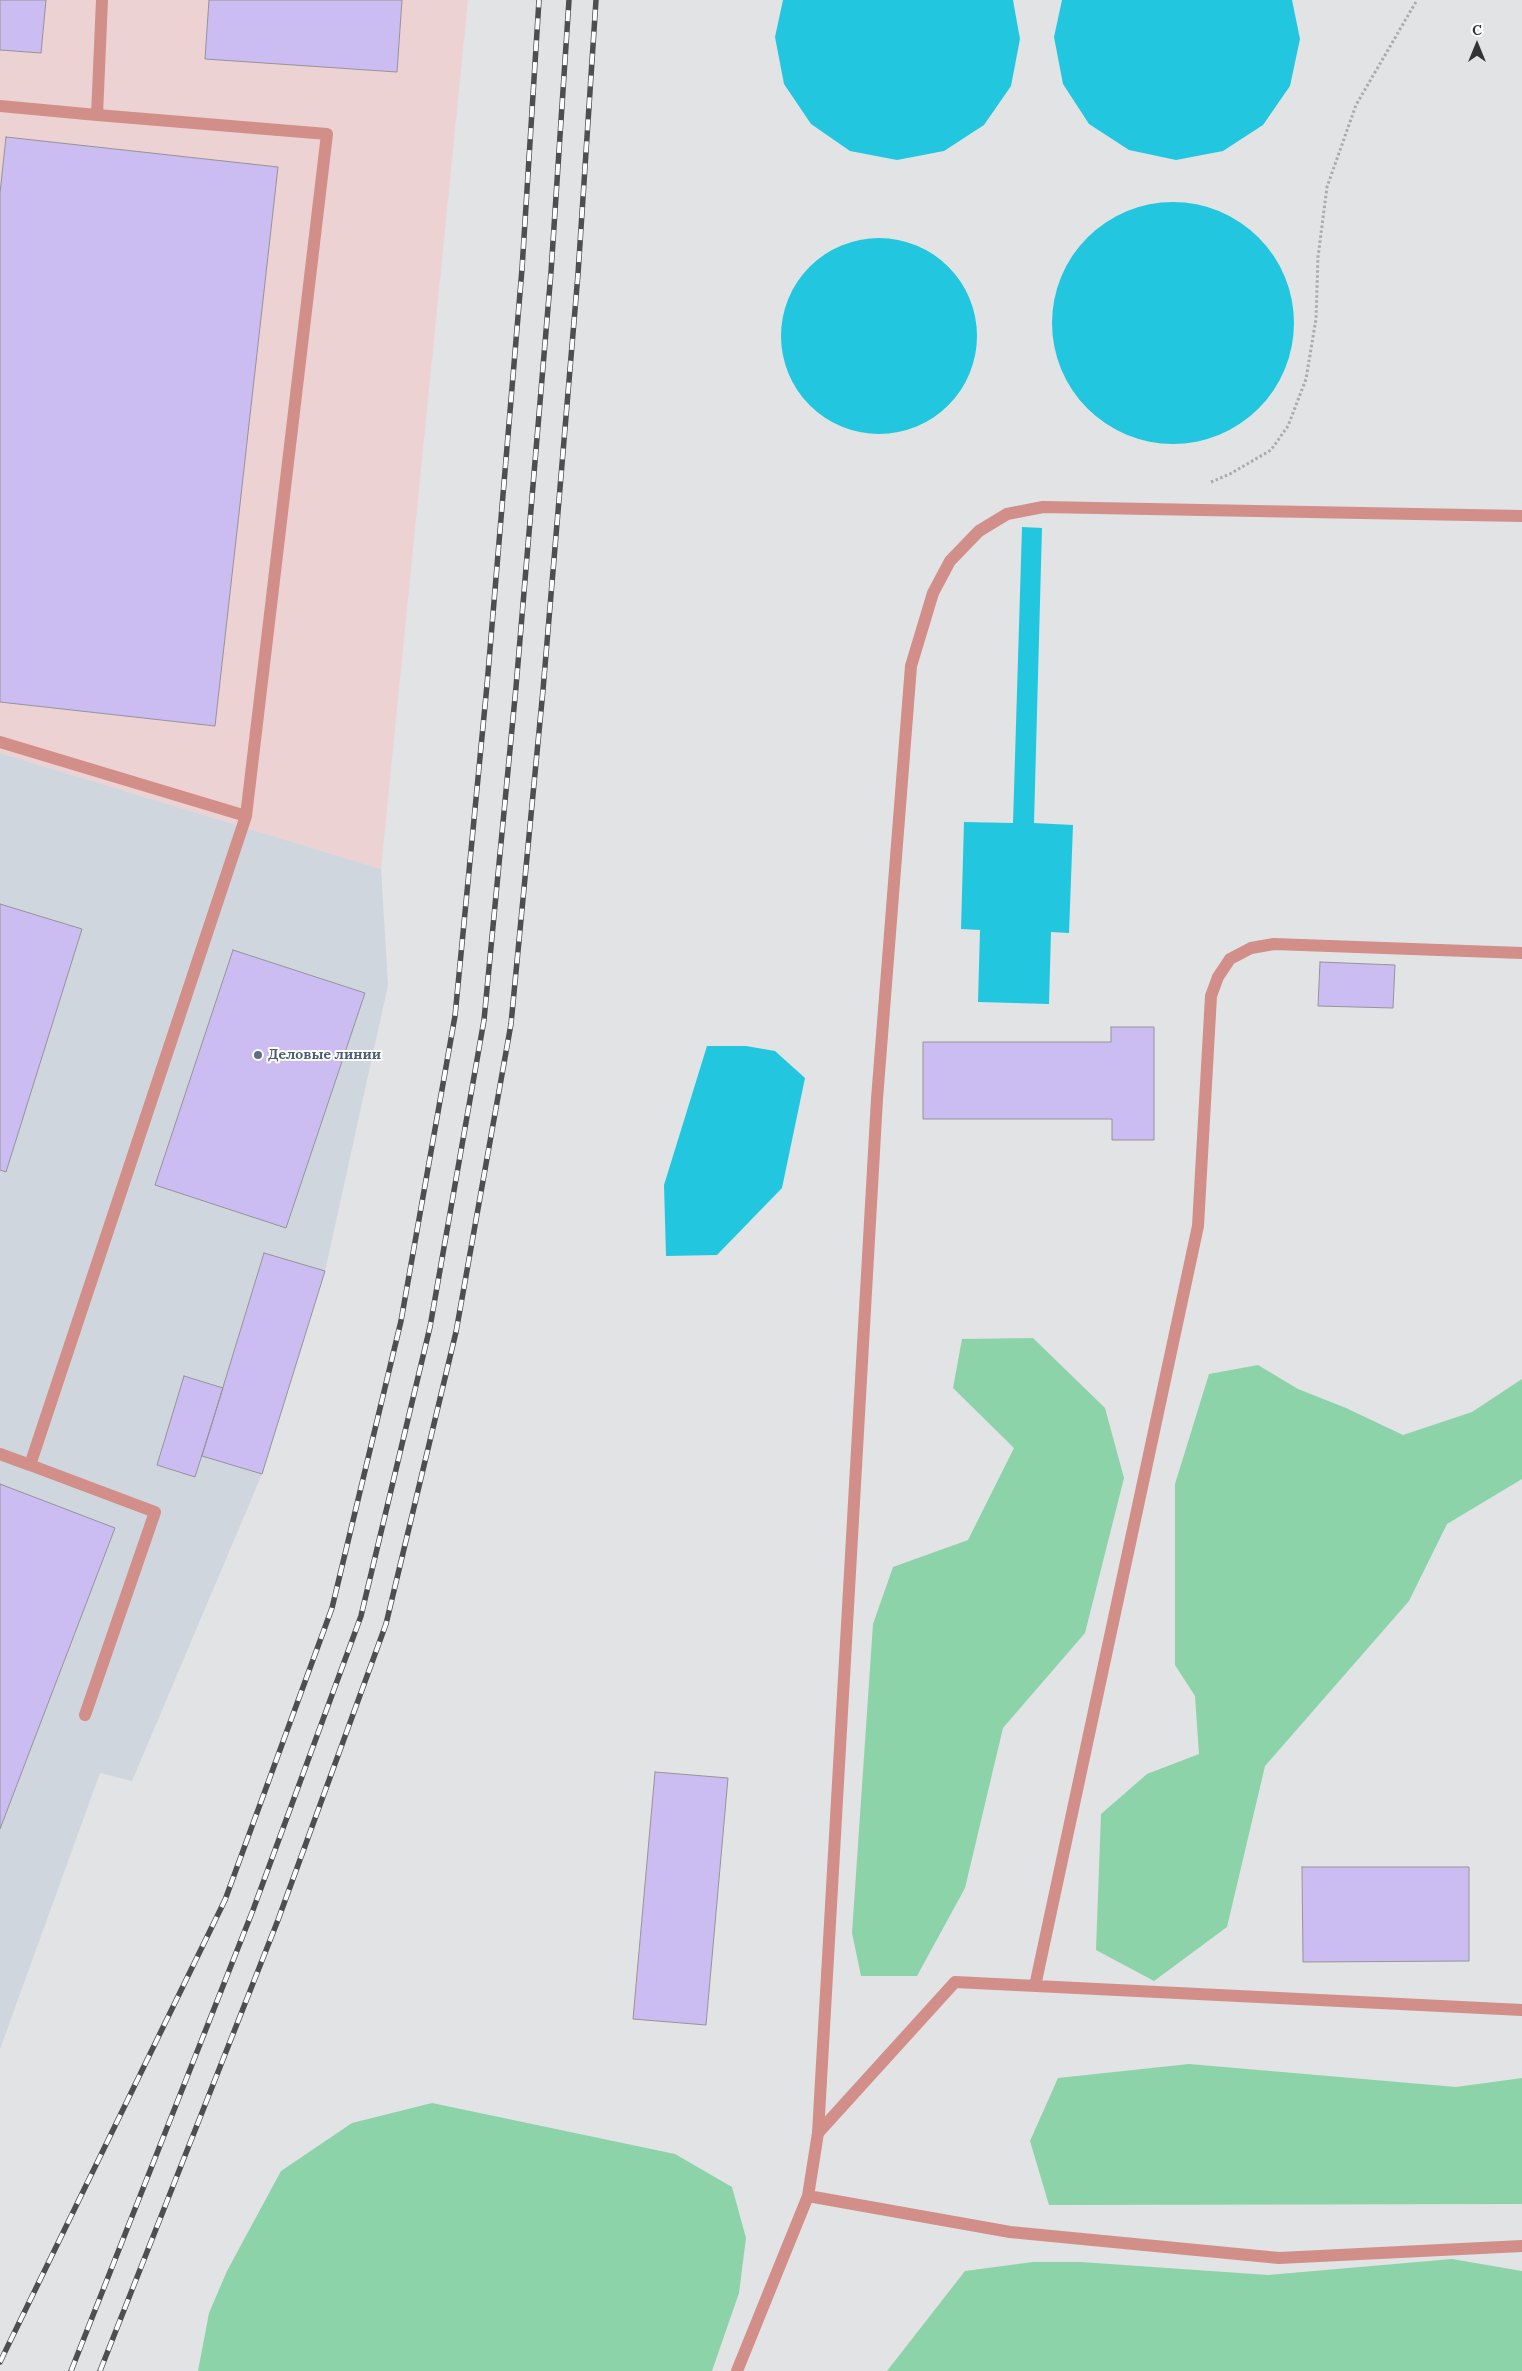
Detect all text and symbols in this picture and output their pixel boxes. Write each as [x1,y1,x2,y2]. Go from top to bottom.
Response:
north arrow [1452,20,1502,70]
text: С [1472,21,1482,39]
place label: Деловые линии [268,1047,381,1063]
marker: Деловые линии [252,1049,264,1061]

